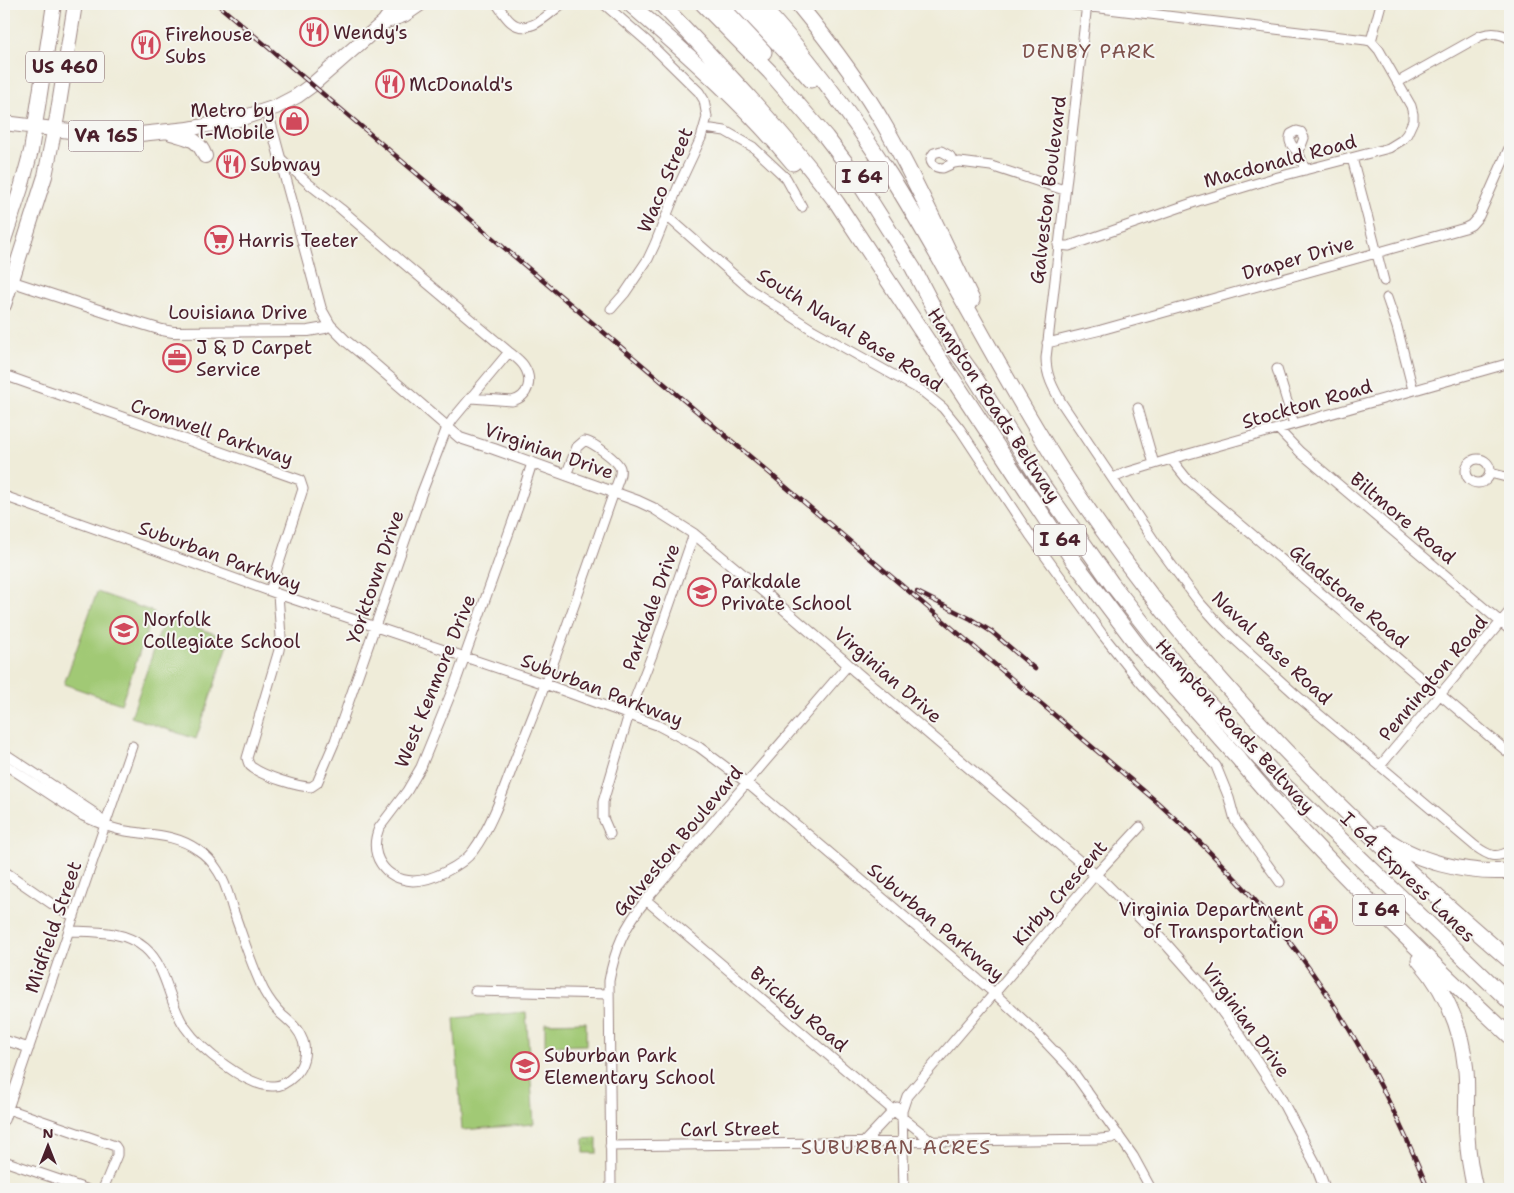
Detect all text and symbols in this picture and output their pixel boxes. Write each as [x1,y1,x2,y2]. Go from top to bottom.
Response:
restaurant icon: Wendy's [299,17,329,47]
place label: Wendy's [333,20,408,45]
place label: Firehouse Subs [165,22,253,69]
restaurant icon: Firehouse Subs [131,30,161,60]
district label: DENBY PARK [1022,38,1156,64]
road number: US 460 [26,52,104,82]
restaurant icon: McDonald's [375,69,405,99]
place label: McDonald's [409,72,513,97]
street label: Galveston Boulevard [1024,94,1072,286]
place label: Metro by T-Mobile [190,98,275,145]
shop icon: Metro by T-Mobile [279,106,309,136]
road number: VA 165 [68,120,144,152]
street label: Waco Street [632,123,698,237]
street label: Macdonald Road [1201,129,1359,193]
restaurant icon: Subway [216,149,246,179]
place label: Subway [250,152,321,177]
road number: I 64 [836,162,888,192]
supermarket icon: Harris Teeter [204,225,234,255]
place label: Harris Teeter [238,228,359,253]
street label: Draper Drive [1239,230,1357,286]
street label: South Naval Base Road [752,262,948,398]
street label: Louisiana Drive [168,300,308,325]
street label: Hampton Roads Beltway [922,303,1066,507]
place label: J & D Carpet Service [196,335,312,382]
office icon: J & D Carpet Service [162,343,192,373]
street label: Stockton Road [1239,373,1375,435]
street label: Cromwell Parkway [127,392,297,472]
street label: Virginian Drive [481,417,617,485]
street label: Biltmore Road [1345,466,1461,570]
street label: Yorktown Drive [340,507,410,647]
street label: Suburban Parkway [135,515,305,597]
road number: I 64 [1034,524,1086,556]
street label: Gladstone Road [1284,539,1414,653]
street label: Parkdale Drive [616,540,686,674]
place label: Parkdale Private School [721,569,852,616]
school or university icon: Parkdale Private School [687,577,717,607]
street label: Naval Base Road [1206,586,1338,710]
street label: West Kenmore Drive [389,591,481,771]
place label: Norfolk Collegiate School [143,607,301,654]
street label: Pennington Road [1373,610,1493,746]
school or university icon: Norfolk Collegiate School [109,615,139,645]
street label: Virginian Drive [829,621,947,729]
street label: Hampton Roads Beltway [1150,633,1320,819]
street label: Suburban Parkway [517,648,687,732]
street label: Galveston Boulevard [608,760,748,922]
street label: I 64 Express Lanes [1336,807,1480,947]
street label: Kirby Crescent [1007,835,1113,951]
street label: Suburban Parkway [862,857,1010,987]
street label: Midfield Street [19,858,87,996]
road number: I 64 [1353,894,1405,926]
place label: Virginia Department of Transportation [1118,897,1304,944]
public building icon: Virginia Department of Transportation [1308,905,1338,935]
street label: Virginian Drive [1196,958,1296,1082]
street label: Brickby Road [745,961,853,1057]
place label: Suburban Park Elementary School [544,1043,715,1090]
school or university icon: Suburban Park Elementary School [510,1051,540,1081]
street label: Carl Street [680,1116,780,1142]
north arrow [22,1120,72,1170]
text: N [42,1124,54,1142]
district label: SUBURBAN ACRES [801,1134,991,1160]

